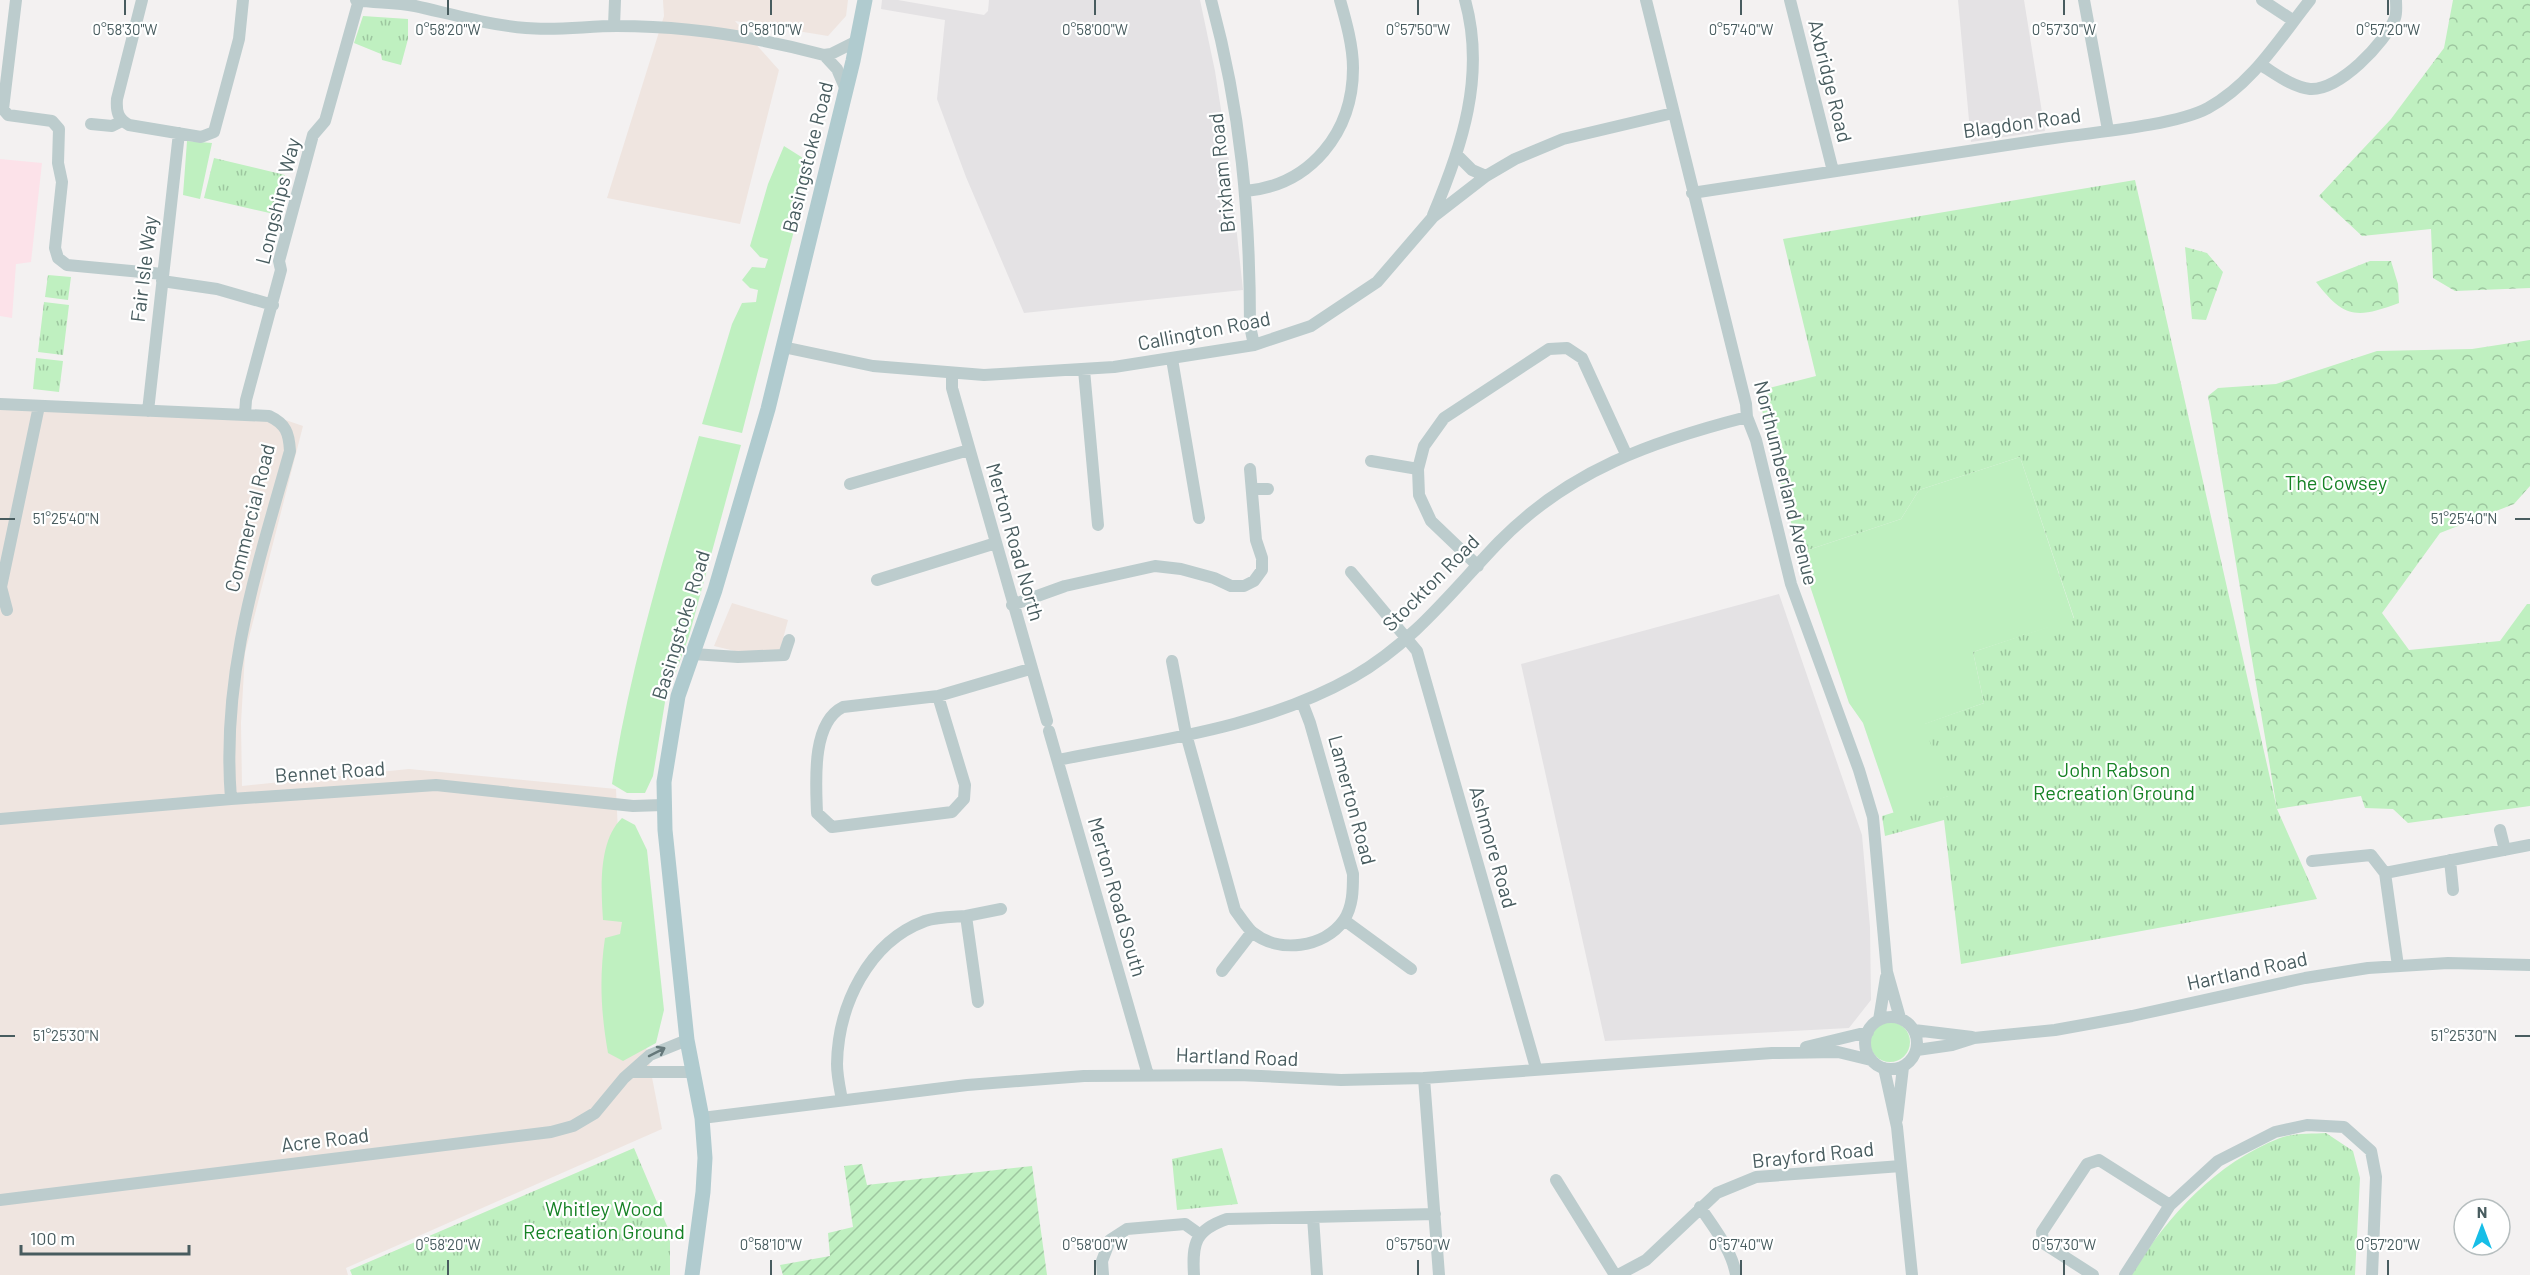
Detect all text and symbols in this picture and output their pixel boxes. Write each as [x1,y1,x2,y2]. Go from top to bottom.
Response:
street label: Axbridge Road [1804,17,1858,145]
text: 0°58'30"W [92,20,158,38]
text: 0°58'20"W [415,20,481,38]
text: 0°58'10"W [740,20,802,38]
text: 0°58'00"W [1062,20,1128,38]
text: 0°57'50"W [1386,20,1450,38]
text: 0°57'40"W [1709,20,1773,38]
text: 0°57'30"W [2032,20,2096,38]
text: 0°57'20"W [2356,20,2420,38]
street label: Basingstoke Road [777,79,837,235]
street label: Blagdon Road [1961,102,2082,142]
street label: Brixham Road [1203,112,1239,234]
street label: Longships Way [250,135,304,267]
street label: Fair Isle Way [125,214,161,324]
street label: Callington Road [1135,305,1272,355]
street label: Northumberland Avenue [1750,378,1824,588]
street label: Commercial Road [219,441,279,595]
street label: Merton Road North [982,460,1050,624]
park label: The Cowsey [2285,470,2387,494]
text: 51°25'40"N [33,509,99,527]
text: 51°25'40"N [2431,509,2497,527]
street label: Stockton Road [1377,529,1484,636]
street label: Basingstoke Road [646,547,714,702]
street label: Lamerton Road [1324,732,1382,867]
street label: Bennet Road [274,755,386,787]
park label: John Rabson Recreation Ground [2033,757,2195,804]
street label: Ashmore Road [1465,783,1523,911]
street label: Merton Road South [1084,814,1152,979]
street label: Hartland Road [2184,946,2309,995]
text: 51°25'30"N [33,1026,99,1044]
text: 51°25'30"N [2431,1026,2497,1044]
street label: Hartland Road [1175,1042,1299,1070]
one-way arrow [648,1046,666,1057]
street label: Acre Road [280,1122,370,1156]
street label: Brayford Road [1751,1136,1875,1172]
park label: Whitley Wood Recreation Ground [523,1196,685,1243]
north arrow [2452,1197,2512,1257]
text: N [2477,1202,2487,1221]
scale bar [21,1218,189,1256]
text: 100 m [30,1227,75,1249]
text: 0°58'20"W [415,1235,481,1253]
text: 0°58'10"W [740,1235,802,1253]
text: 0°58'00"W [1062,1235,1128,1253]
text: 0°57'50"W [1386,1235,1450,1253]
text: 0°57'40"W [1709,1235,1773,1253]
text: 0°57'30"W [2032,1235,2096,1253]
text: 0°57'20"W [2356,1235,2420,1253]

